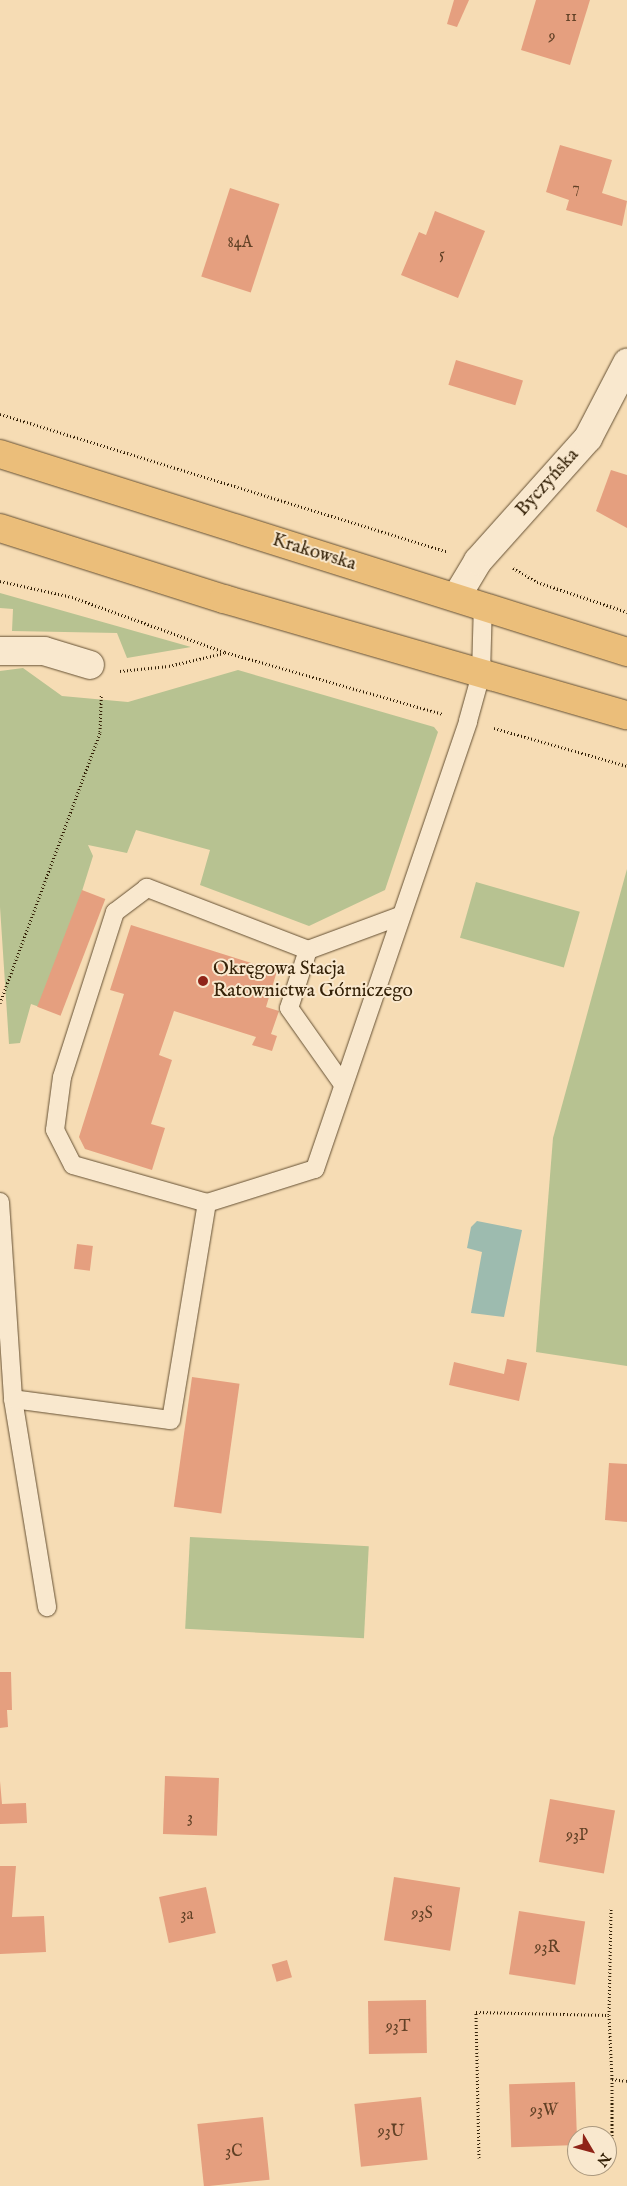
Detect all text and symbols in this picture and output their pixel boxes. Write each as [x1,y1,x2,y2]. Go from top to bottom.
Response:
house number: 11 [565,7,577,27]
house number: 9 [549,27,555,47]
house number: 7 [572,178,580,198]
house number: 84A [228,233,252,253]
house number: 5 [439,245,445,265]
street label: Byczyńska [512,444,584,522]
street label: Krakowska [269,529,359,577]
place label: Okręgowa Stacja Ratownictwa Górniczego [213,959,413,1003]
marker: Okręgowa Stacja Ratownictwa Górniczego [197,975,209,987]
house number: 3 [187,1808,193,1828]
house number: 93P [566,1826,588,1846]
house number: 93S [411,1904,433,1924]
house number: 3a [181,1905,193,1925]
house number: 93R [534,1938,560,1958]
house number: 93T [386,2017,410,2037]
house number: 93W [530,2101,558,2121]
house number: 93U [378,2122,404,2142]
north arrow [567,2126,617,2176]
house number: 3C [225,2142,243,2162]
text: N [592,2149,614,2170]

